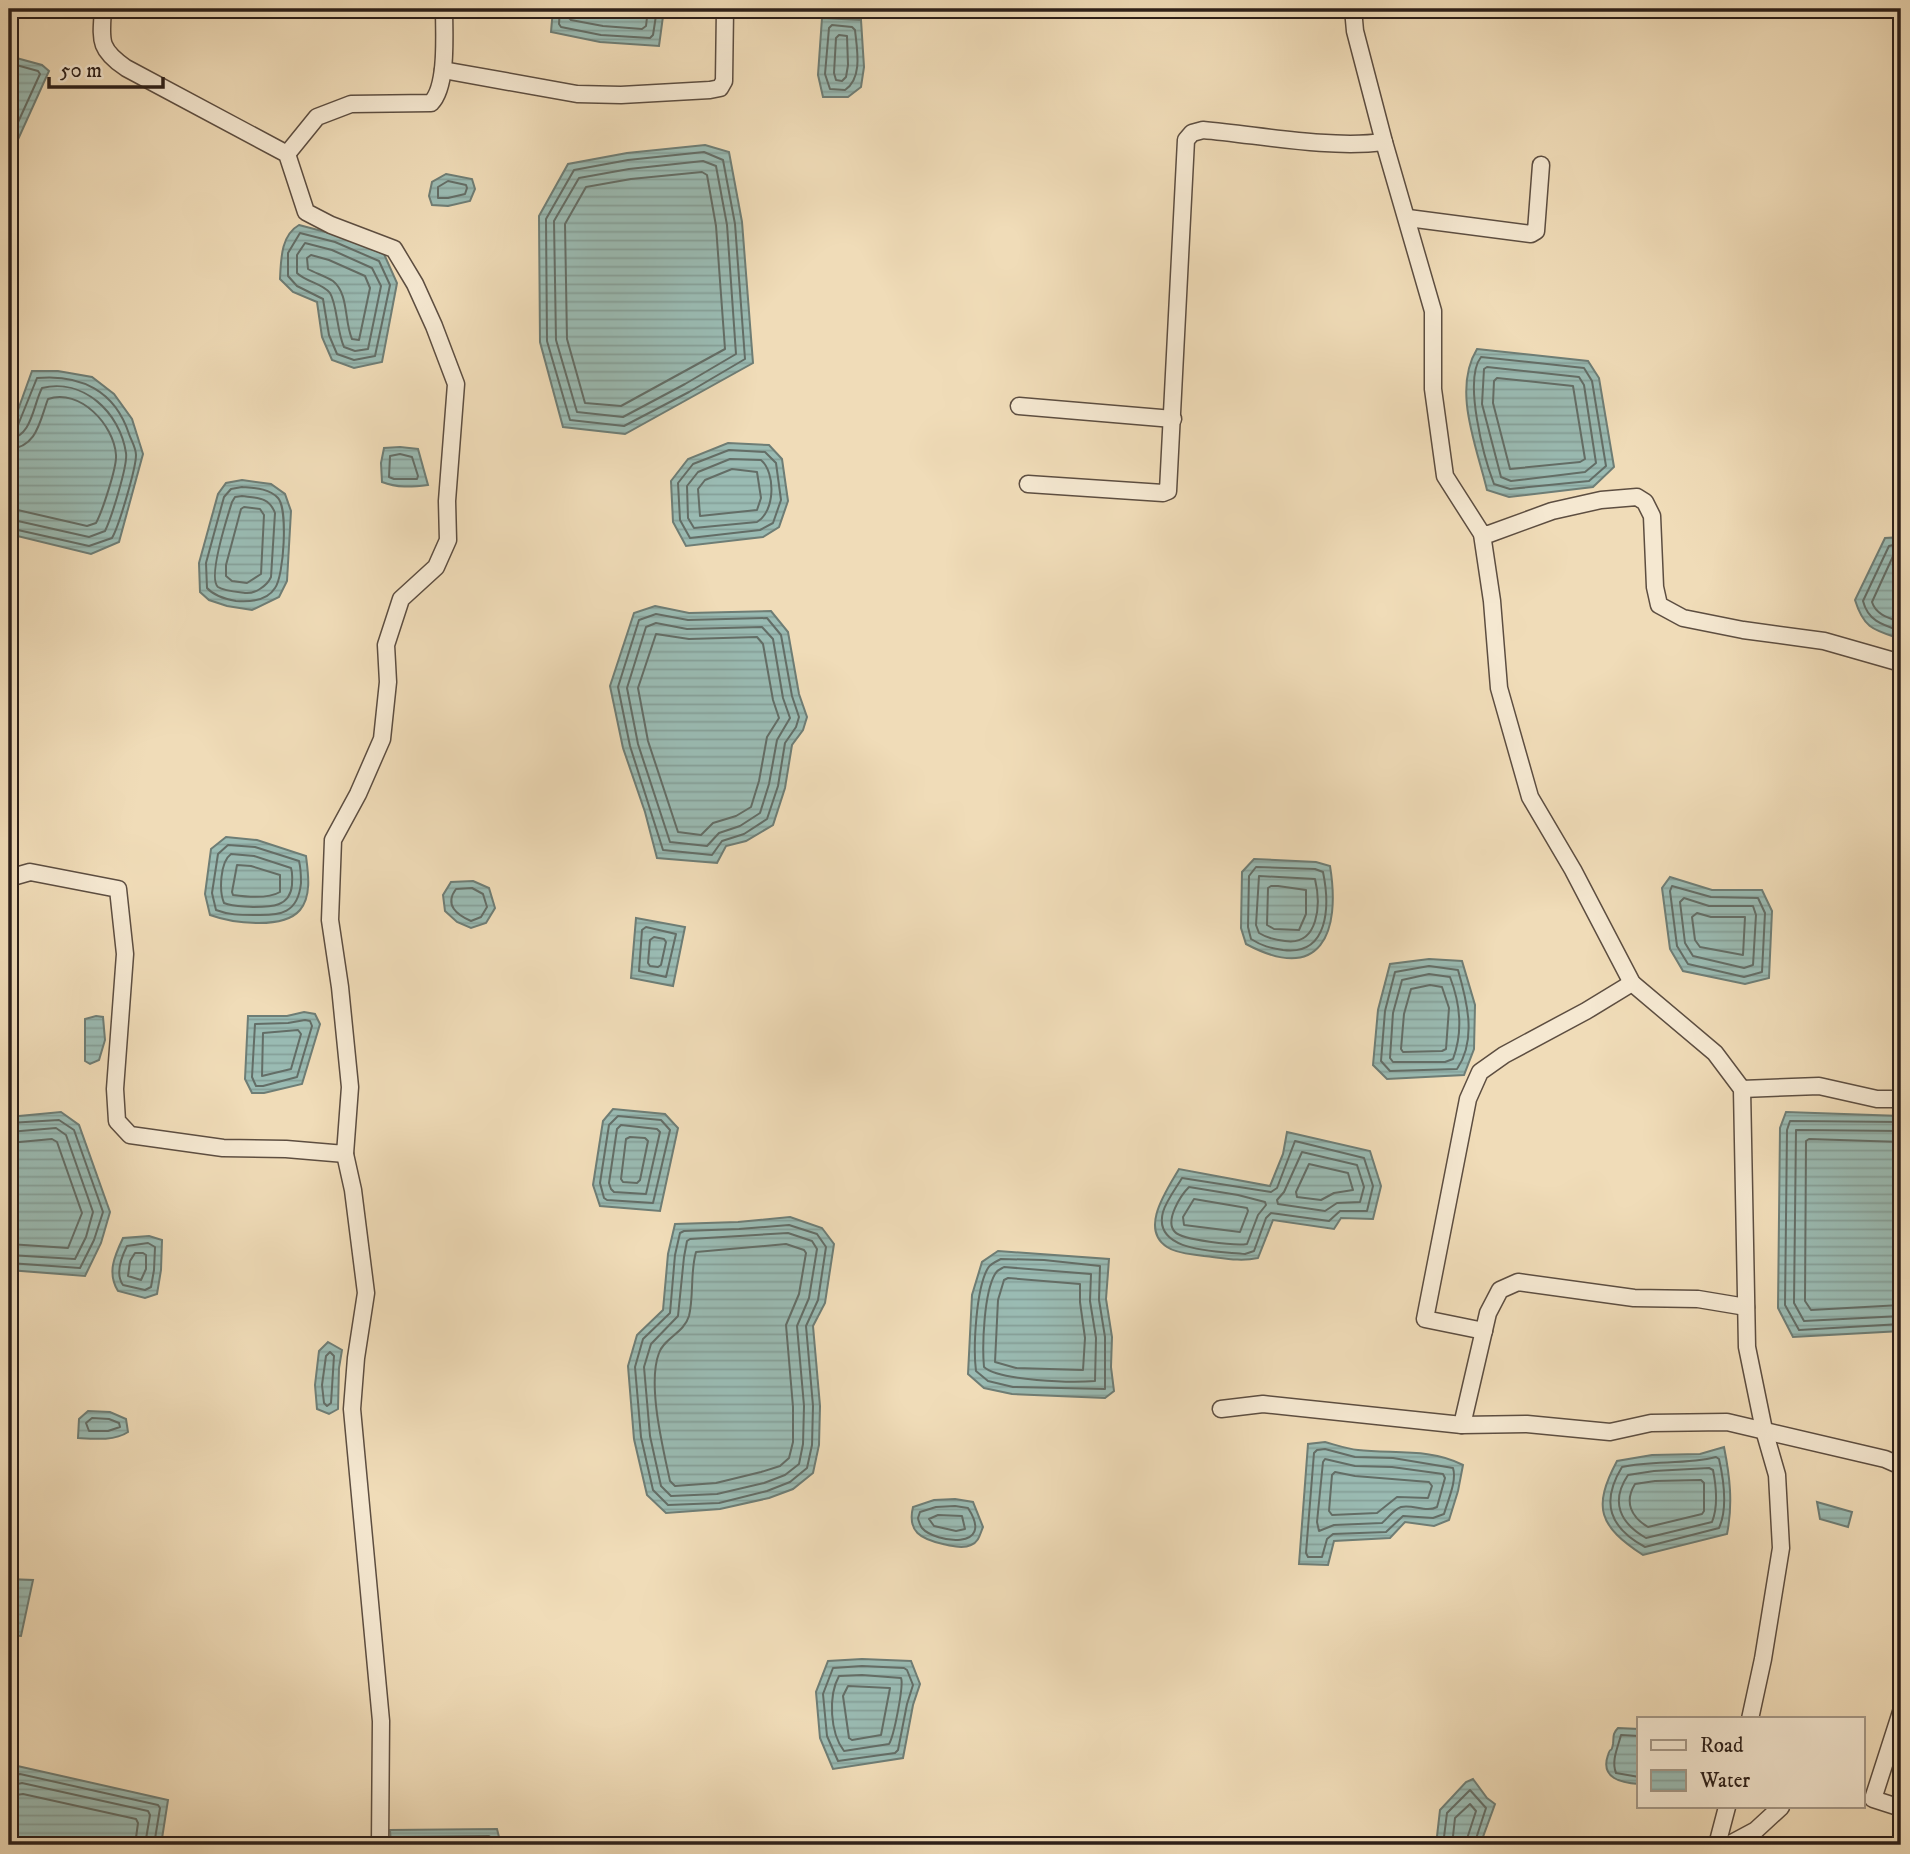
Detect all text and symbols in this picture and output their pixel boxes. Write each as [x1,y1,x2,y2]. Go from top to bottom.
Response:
scale bar [49,46,163,90]
text: 50 m [60,58,102,84]
legend [1637,1717,1864,1808]
text: Road [1700,1733,1744,1759]
text: Water [1699,1768,1750,1794]

